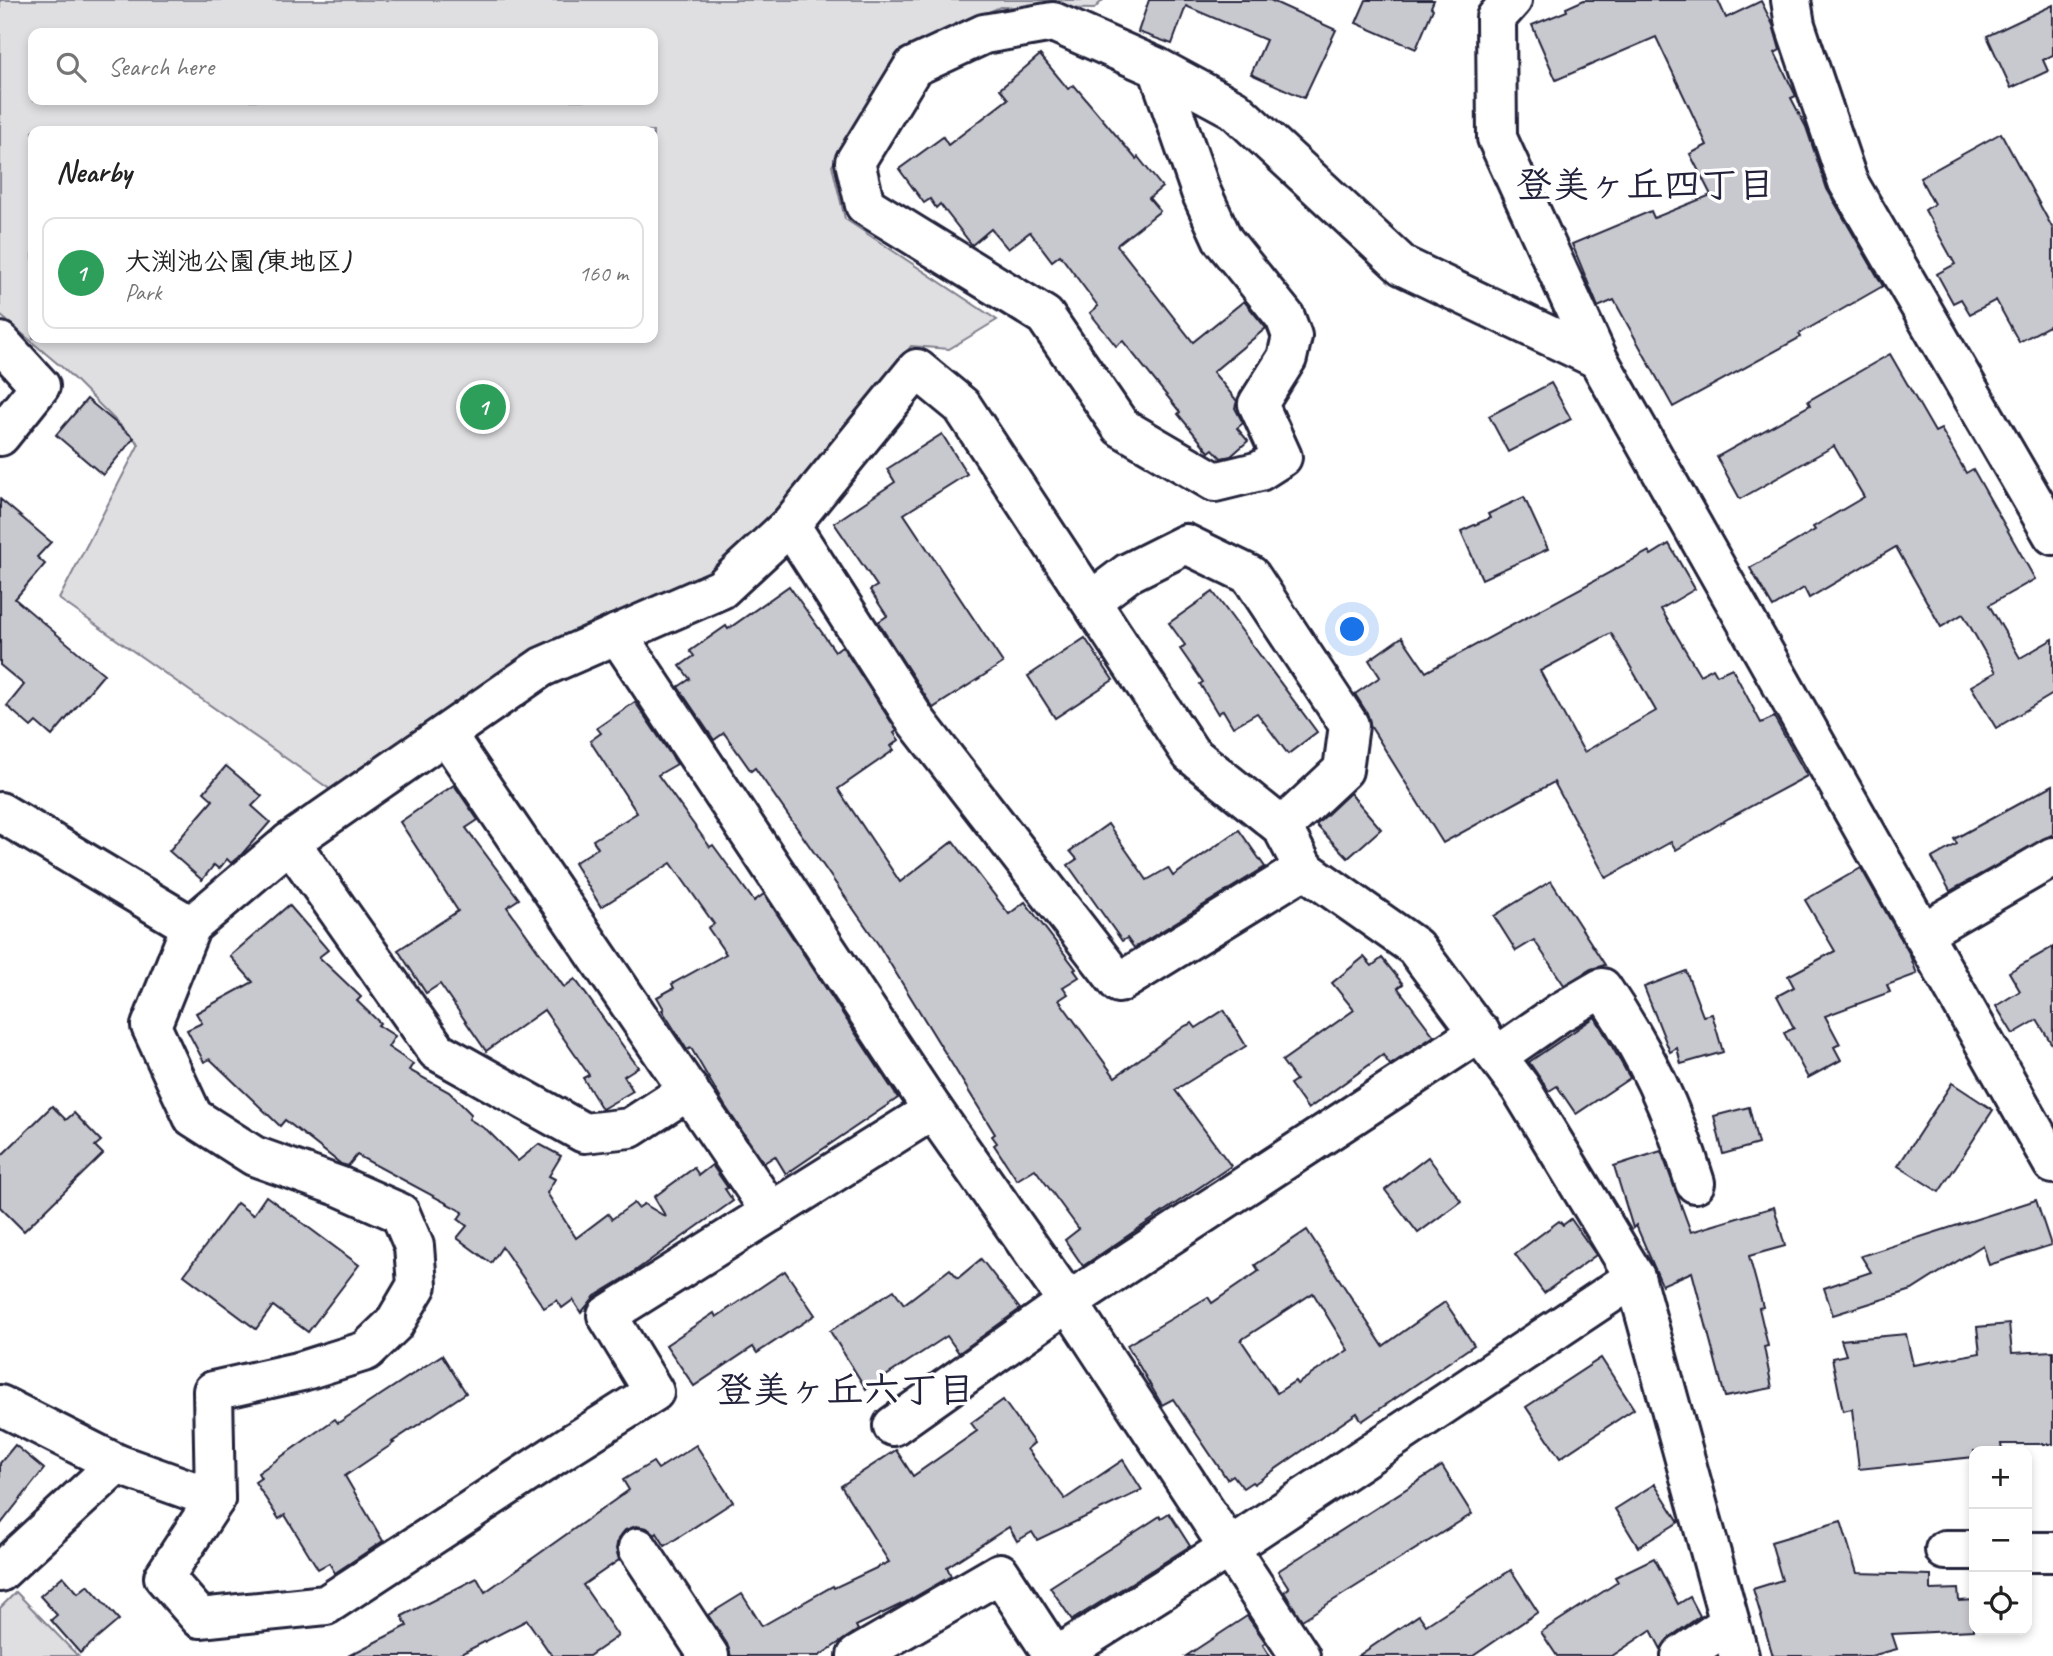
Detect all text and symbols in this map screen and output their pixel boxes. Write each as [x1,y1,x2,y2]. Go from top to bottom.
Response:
search box [28,28,658,105]
icon: search [52,48,90,86]
text: Search here [108,50,214,83]
text: Nearby [56,153,132,191]
district label: 登美ヶ丘四丁目 [1516,161,1775,208]
text: 大渕池公園(東地区) [125,245,350,278]
text: 1 [76,259,86,288]
text: 160 m [579,259,628,288]
text: Park [125,278,161,307]
pin: 1 [460,381,506,433]
your location [1335,612,1369,646]
district label: 登美ヶ丘六丁目 [716,1366,975,1413]
map controls [1969,1446,2032,1635]
button: + [1969,1446,2032,1509]
button: − [1969,1509,2032,1572]
button: locate [1969,1572,2032,1635]

